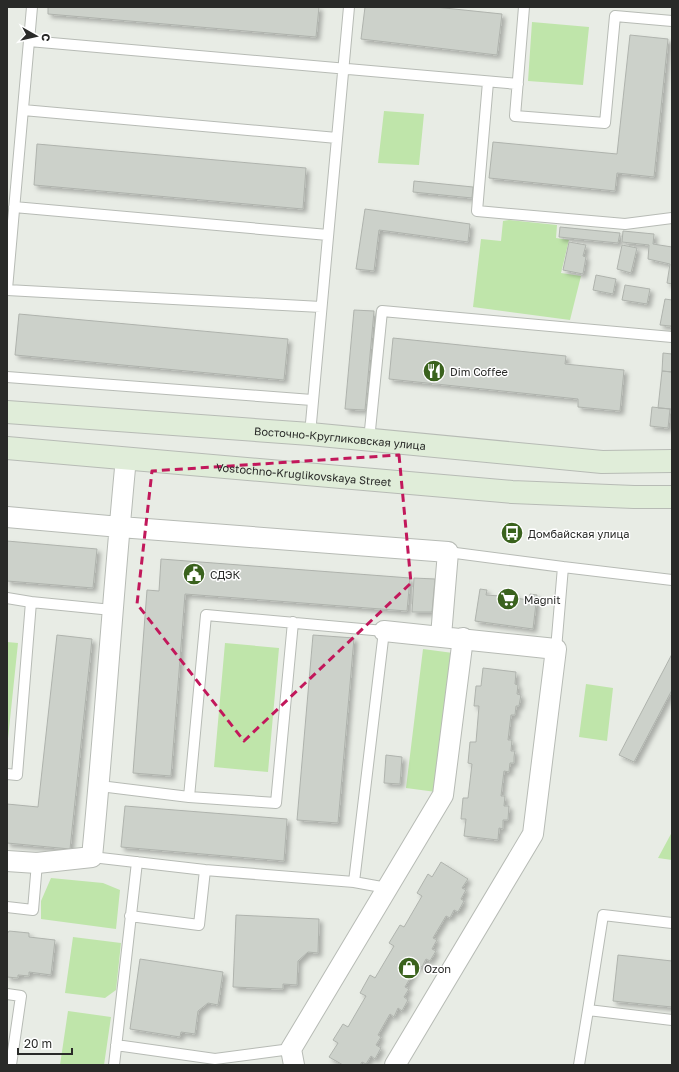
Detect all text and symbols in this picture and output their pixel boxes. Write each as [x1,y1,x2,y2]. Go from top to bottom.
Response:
north arrow [16,16,56,56]
text: С [39,33,53,42]
restaurant icon: Dim Coffee [421,358,447,384]
place label: Dim Coffee [450,365,508,378]
street label: Восточно-Кругликовская улица [254,423,426,452]
street label: Vostochno-Kruglikovskaya Street [216,460,392,488]
bus stop icon: Домбайская улица [499,520,525,546]
place label: Домбайская улица [528,527,630,540]
public building icon: СДЭК [181,561,207,587]
place label: СДЭК [210,568,241,581]
supermarket icon: Magnit [495,586,521,612]
place label: Magnit [524,593,561,606]
shop icon: Ozon [396,955,422,981]
place label: Ozon [424,962,451,975]
scale bar [18,1030,72,1056]
text: 20 m [24,1036,52,1051]

